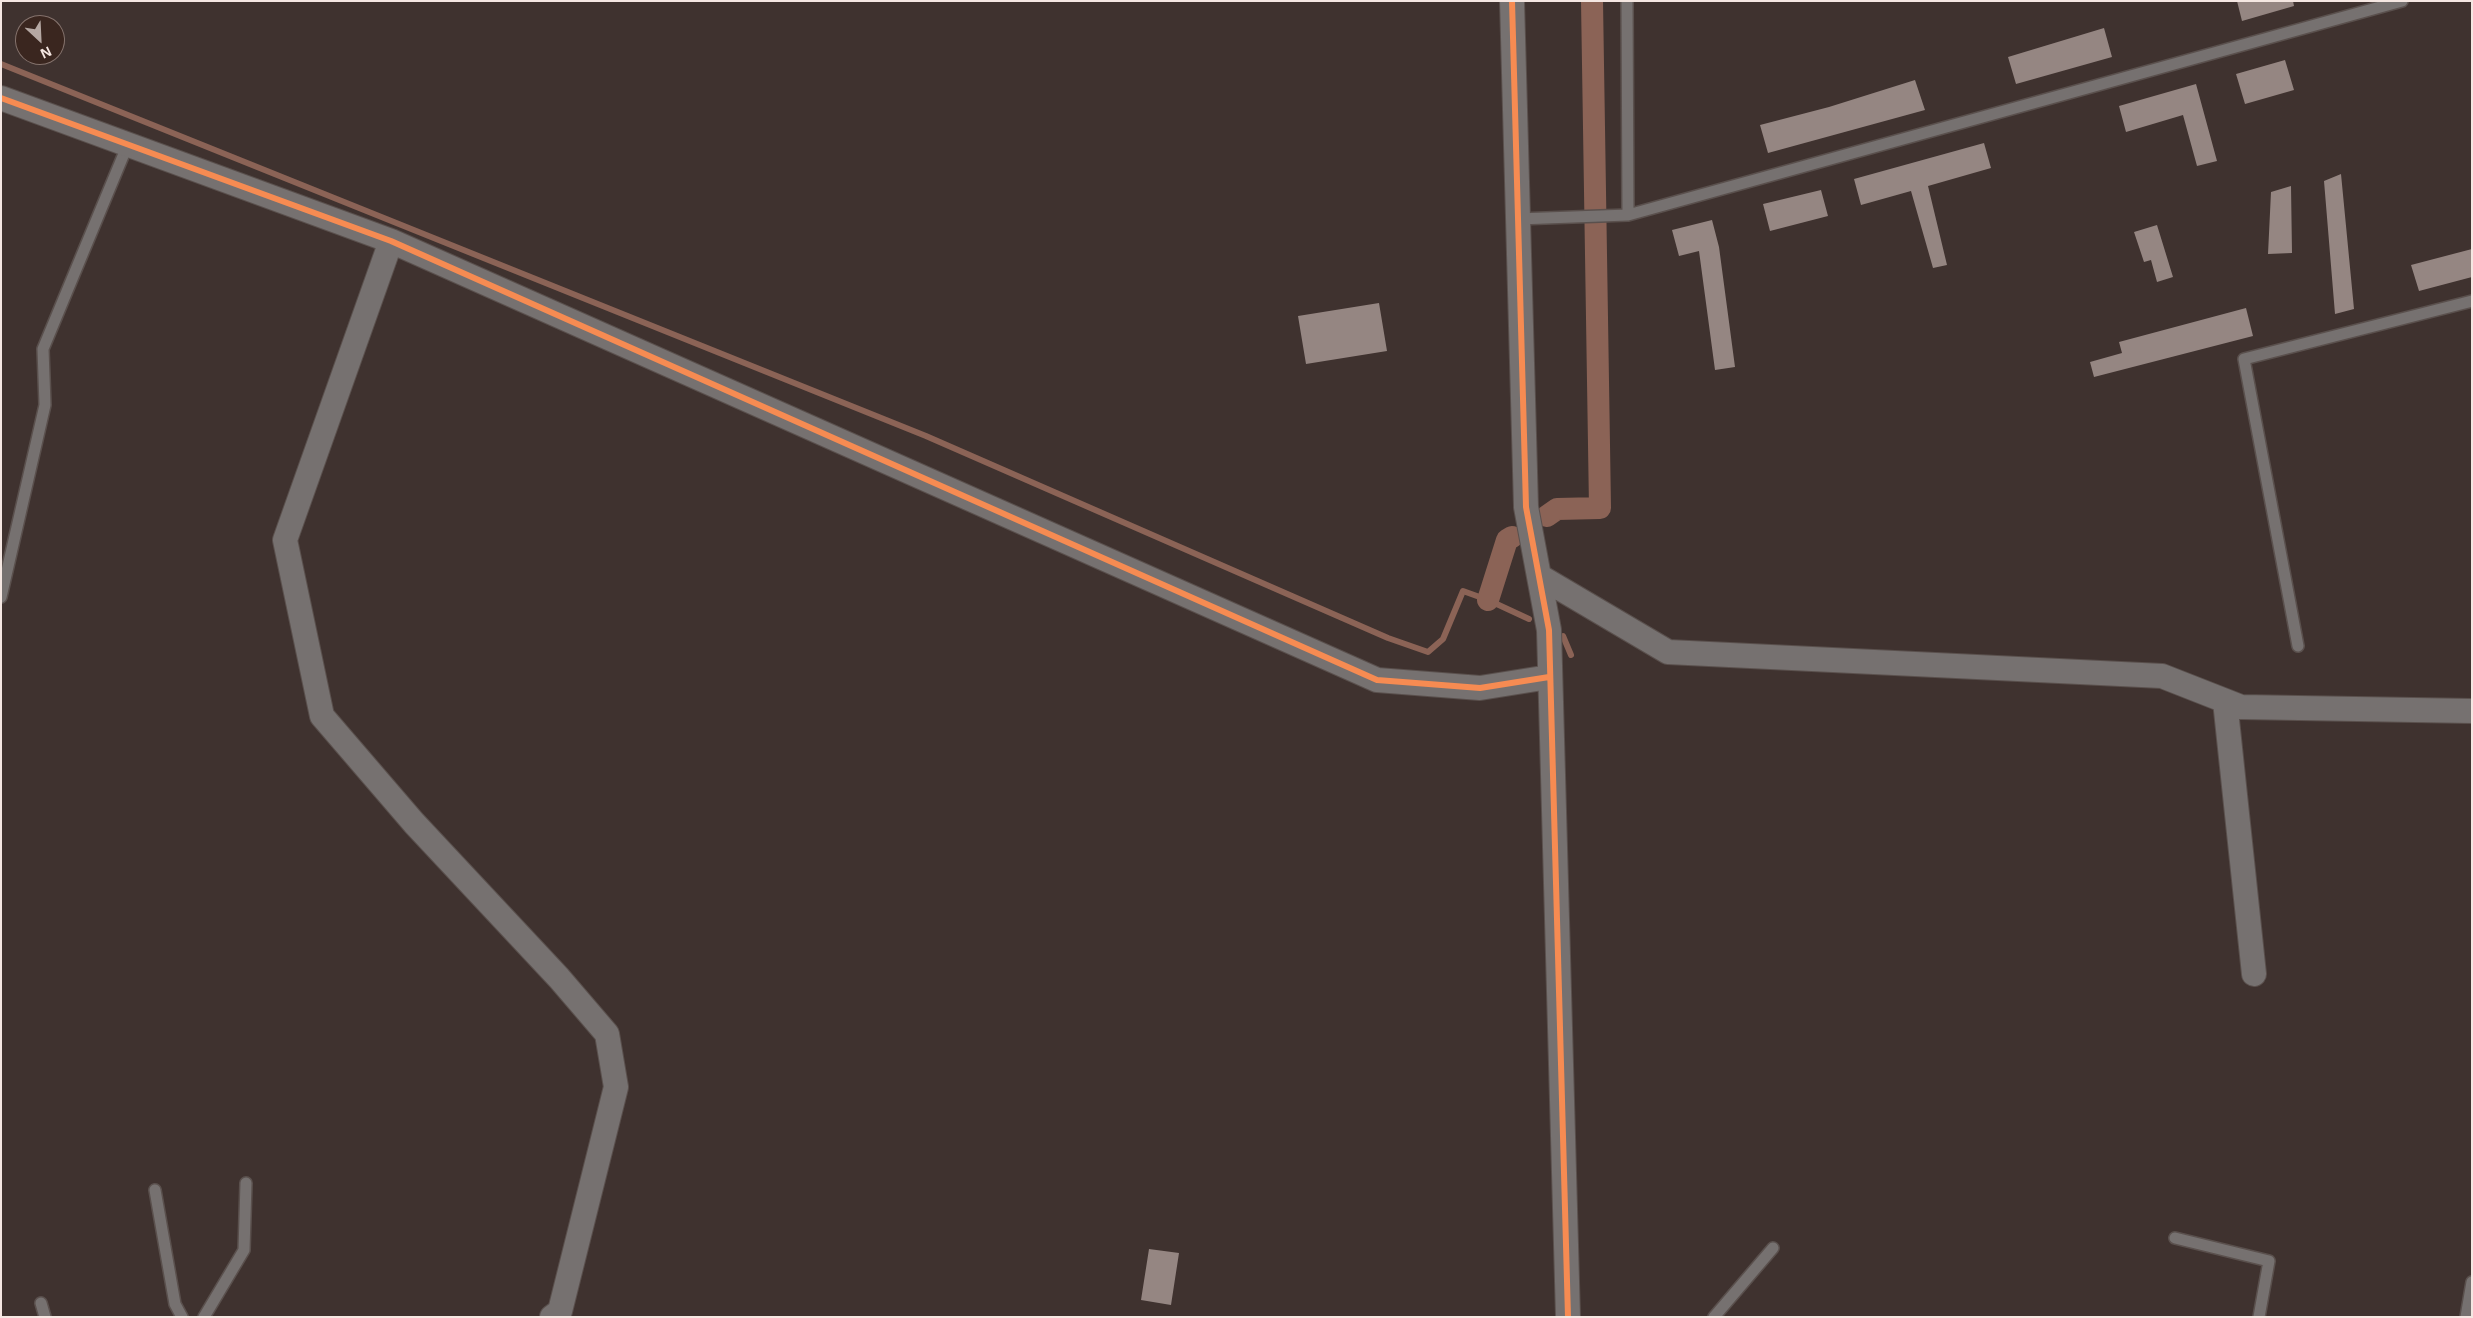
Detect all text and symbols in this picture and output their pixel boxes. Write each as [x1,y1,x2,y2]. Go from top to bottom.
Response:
north arrow [15,15,65,65]
text: N [38,43,54,62]

